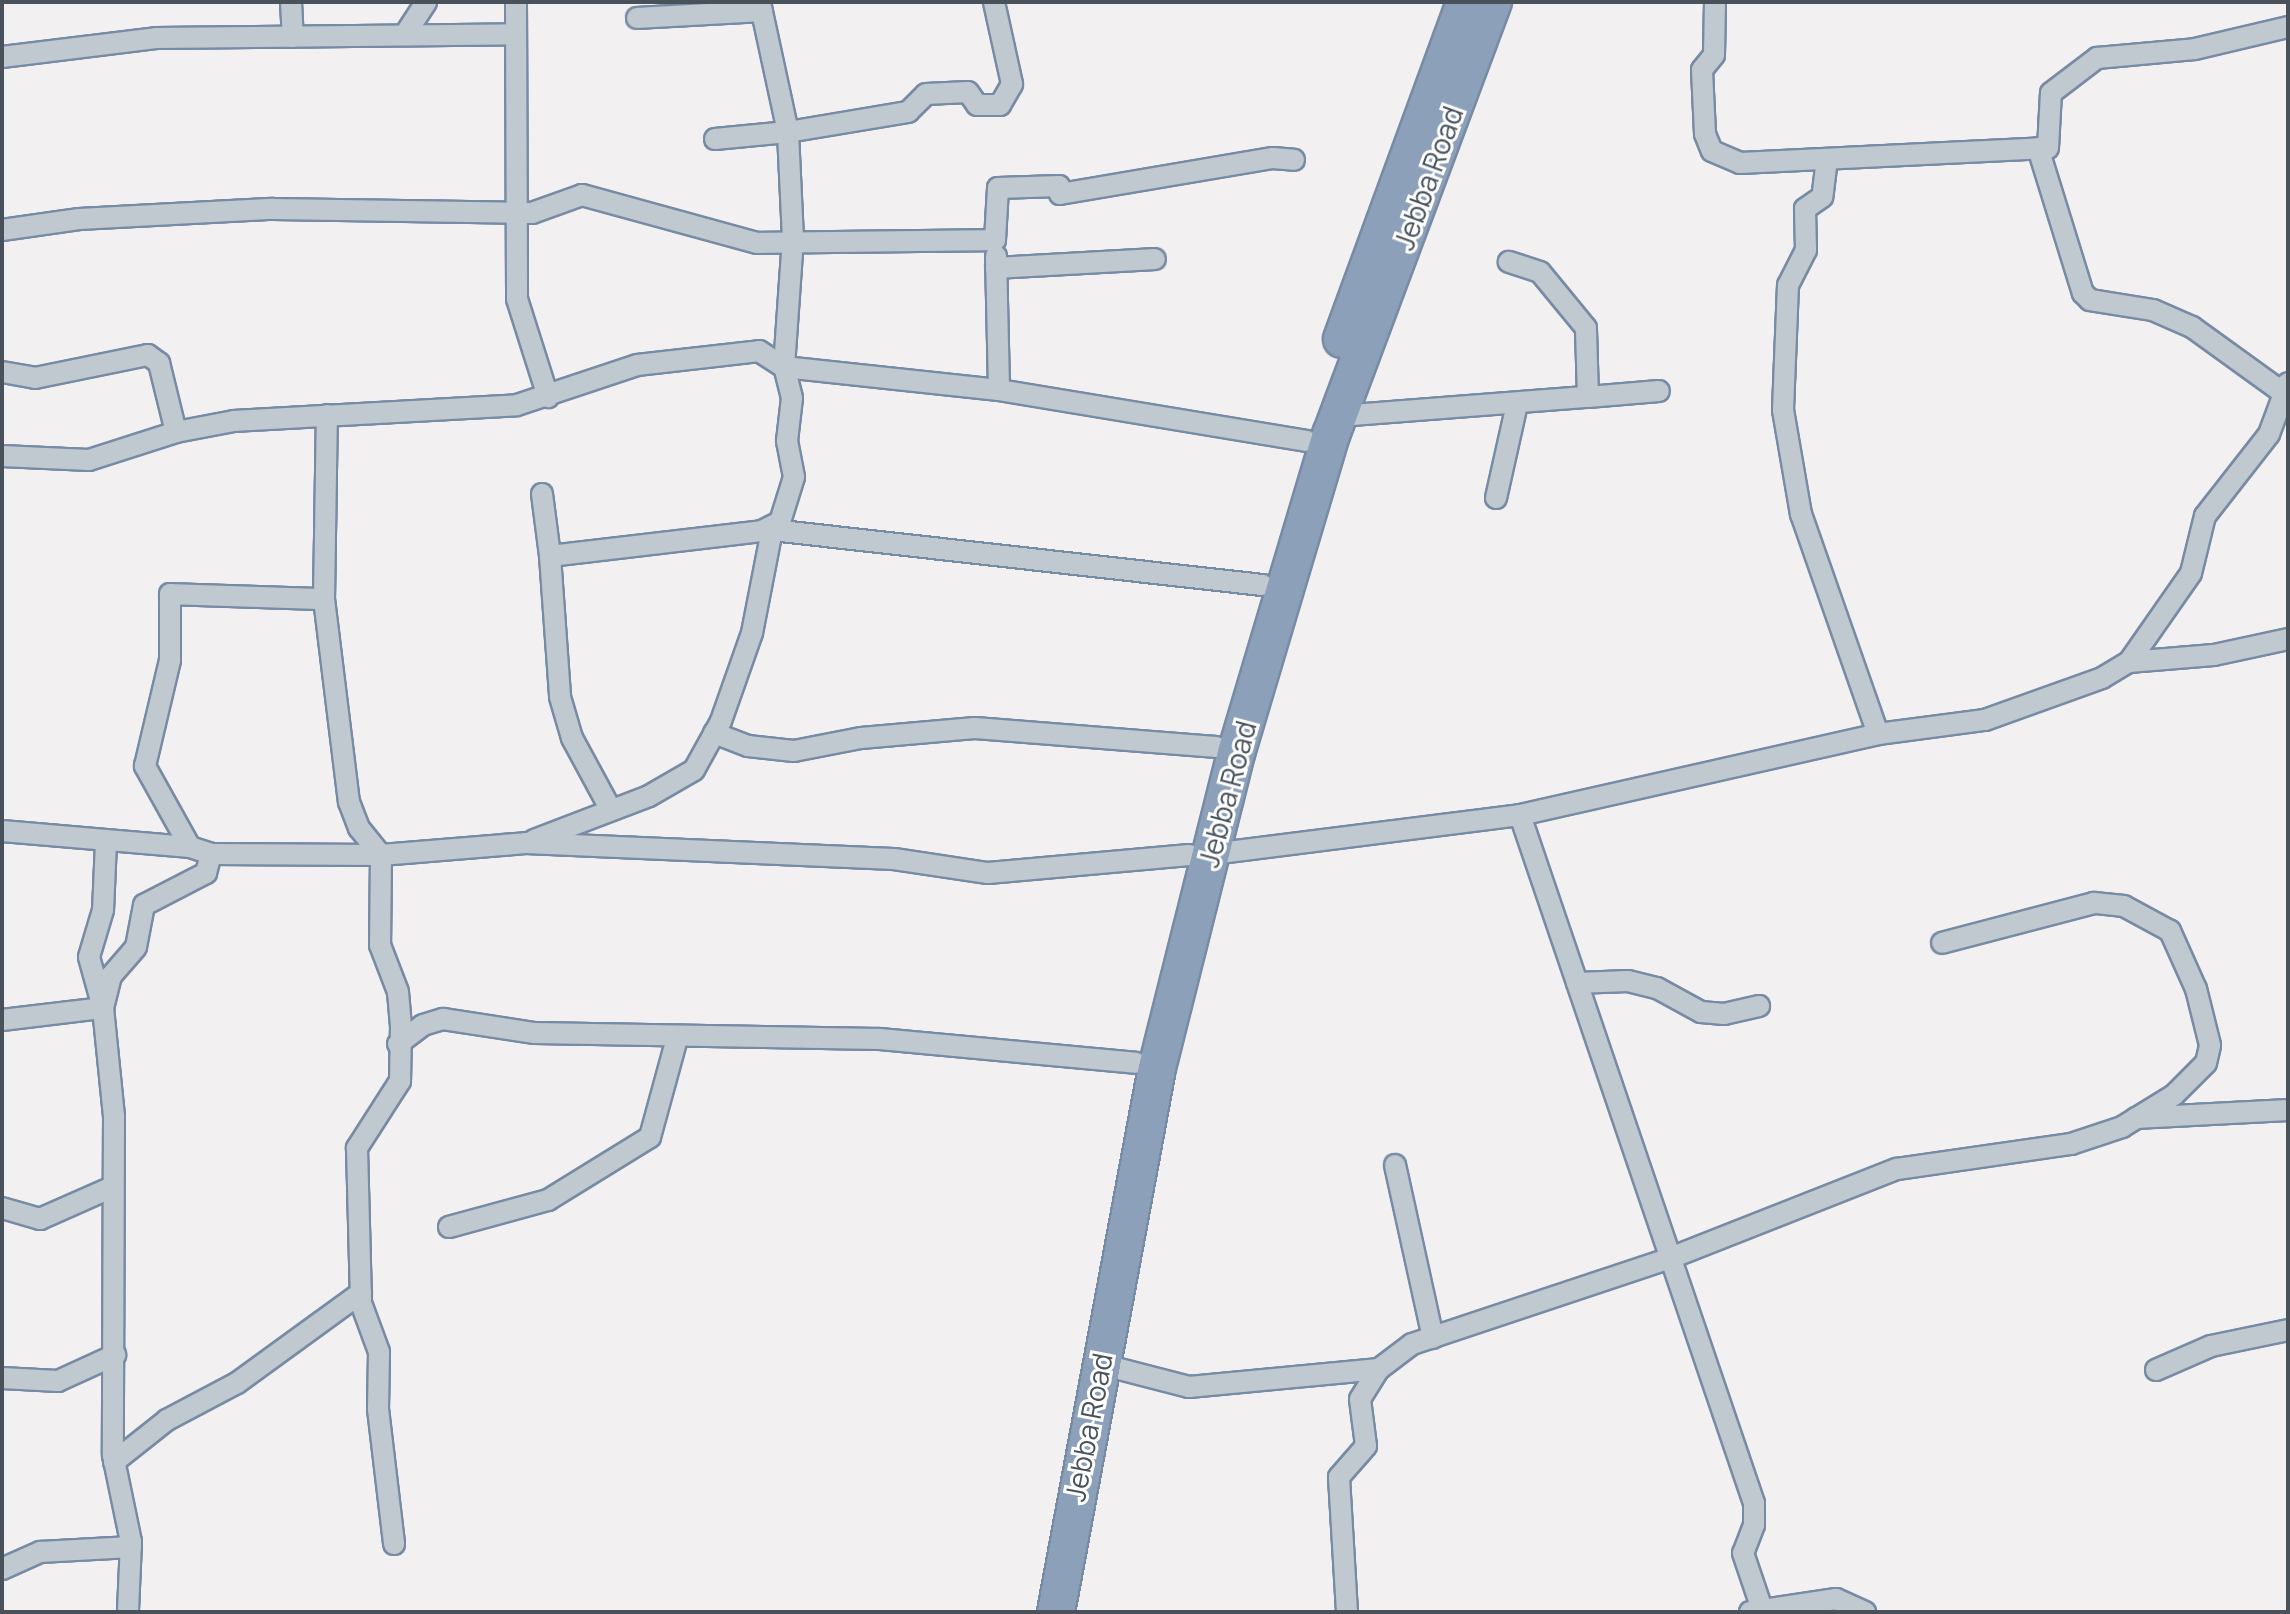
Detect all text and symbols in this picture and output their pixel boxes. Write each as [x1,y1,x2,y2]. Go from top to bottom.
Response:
street label: Jebba Road [1387,102,1469,254]
street label: Jebba Road [1191,717,1263,871]
street label: Jebba Road [1057,1350,1119,1504]

